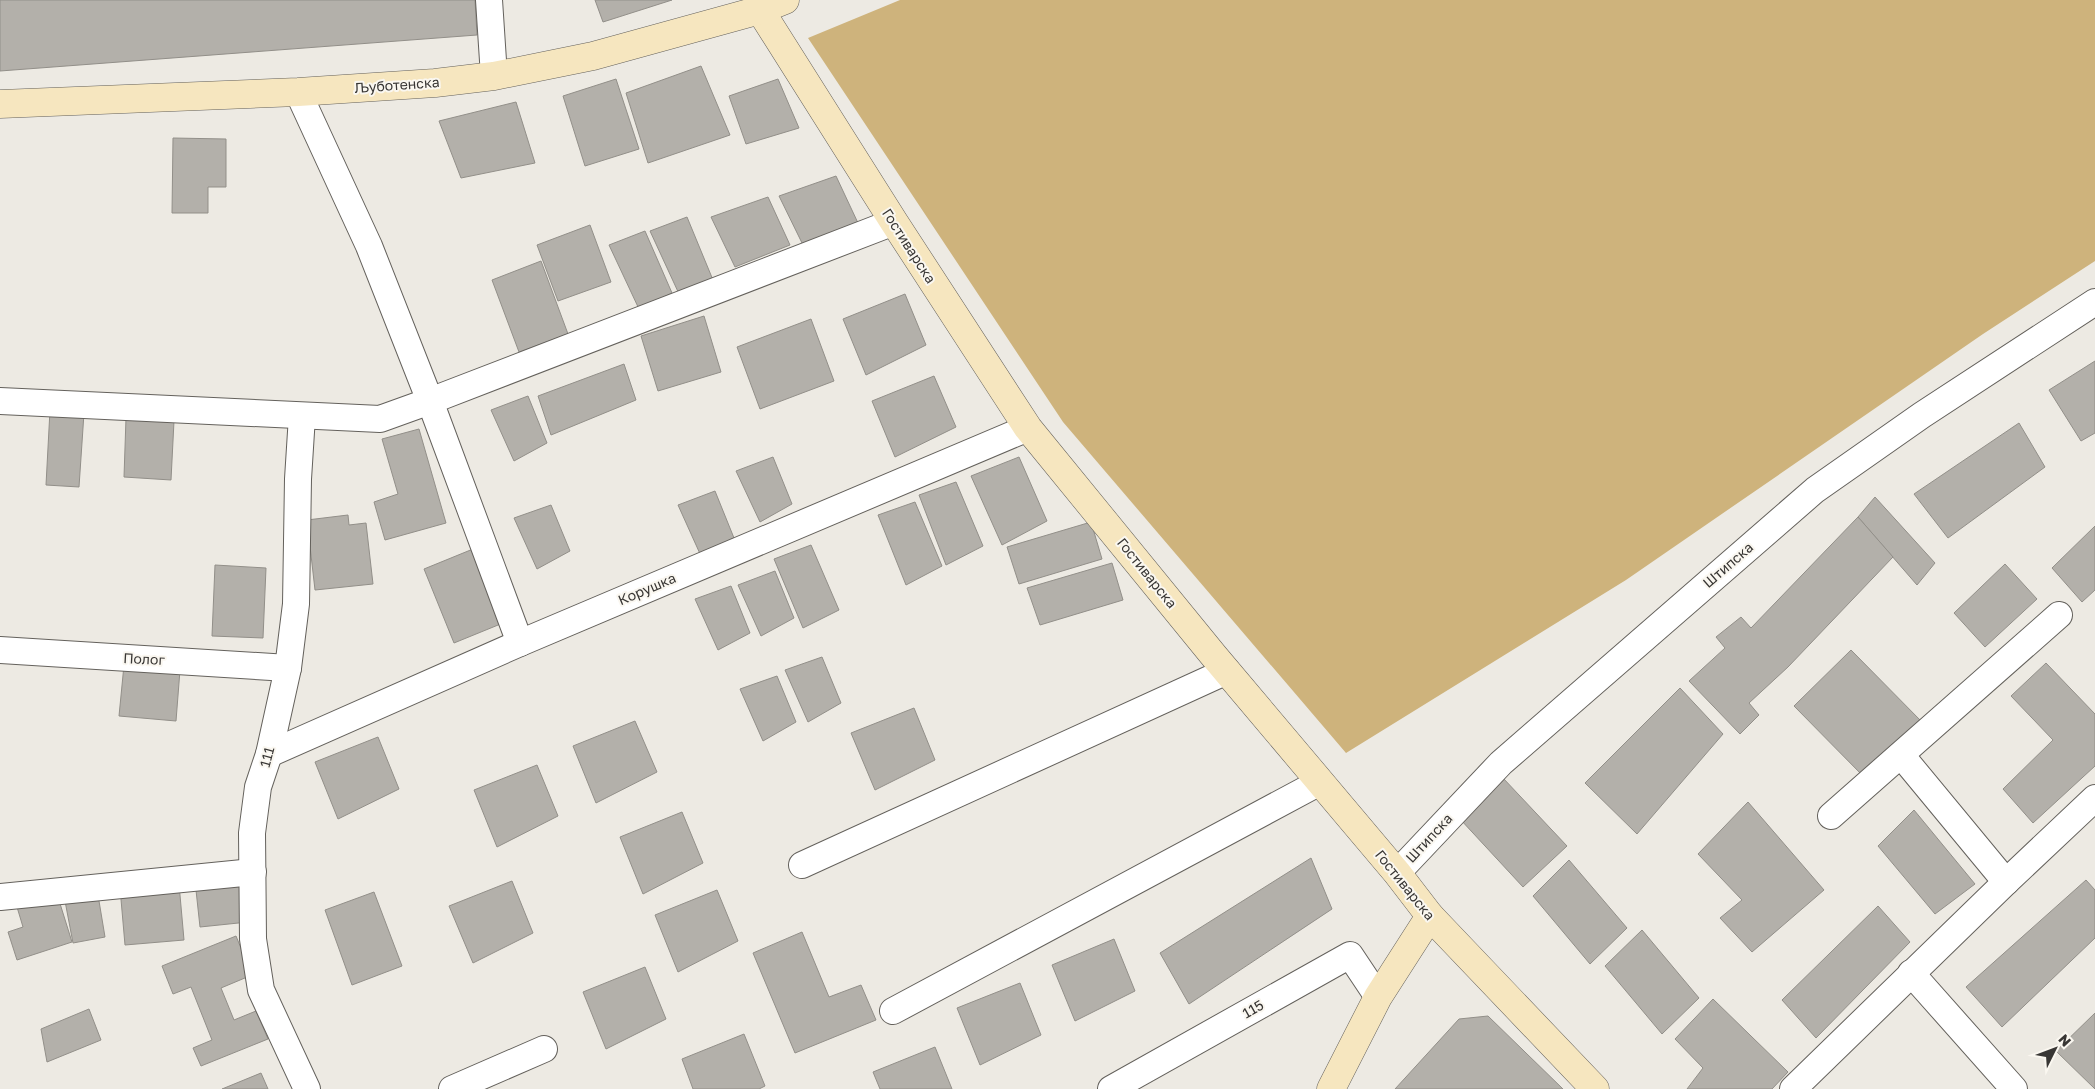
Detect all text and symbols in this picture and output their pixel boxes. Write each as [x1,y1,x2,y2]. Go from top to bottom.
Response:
street label: Љуботенска [354,73,440,96]
street label: Гостиварска [879,205,940,286]
street label: Гостиварска [1114,534,1181,611]
street label: Штипска [1699,538,1756,591]
street label: Корушка [615,569,678,608]
street label: Полог [123,649,166,668]
street label: 111 [256,745,277,769]
street label: Штипска [1402,810,1456,866]
street label: Гостиварска [1372,846,1439,923]
street label: 115 [1239,996,1266,1021]
north arrow [2030,1024,2080,1074]
text: N [2055,1030,2075,1050]

